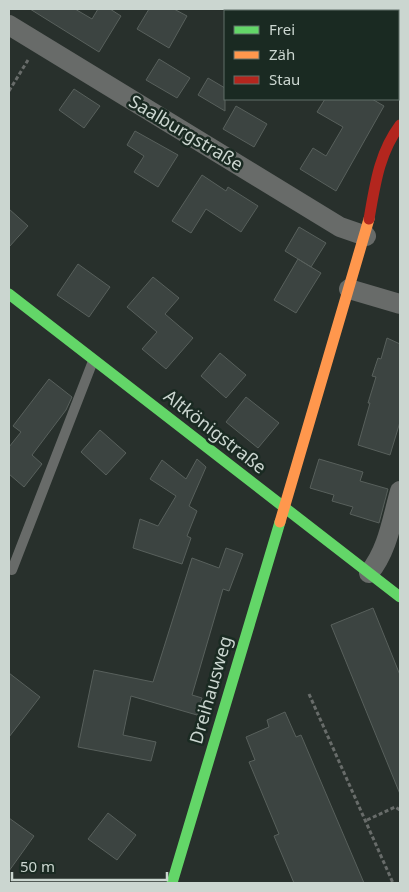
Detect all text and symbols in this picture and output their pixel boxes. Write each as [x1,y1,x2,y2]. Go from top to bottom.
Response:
legend [224,10,399,100]
text: Frei [269,19,295,39]
text: Zäh [269,44,295,64]
text: Stau [269,69,300,89]
street label: Saalburgstraße [125,89,248,176]
street label: Altkönigstraße [159,384,272,479]
street label: Dreihausweg [183,633,237,747]
scale bar [12,850,168,882]
text: 50 m [20,856,55,876]

